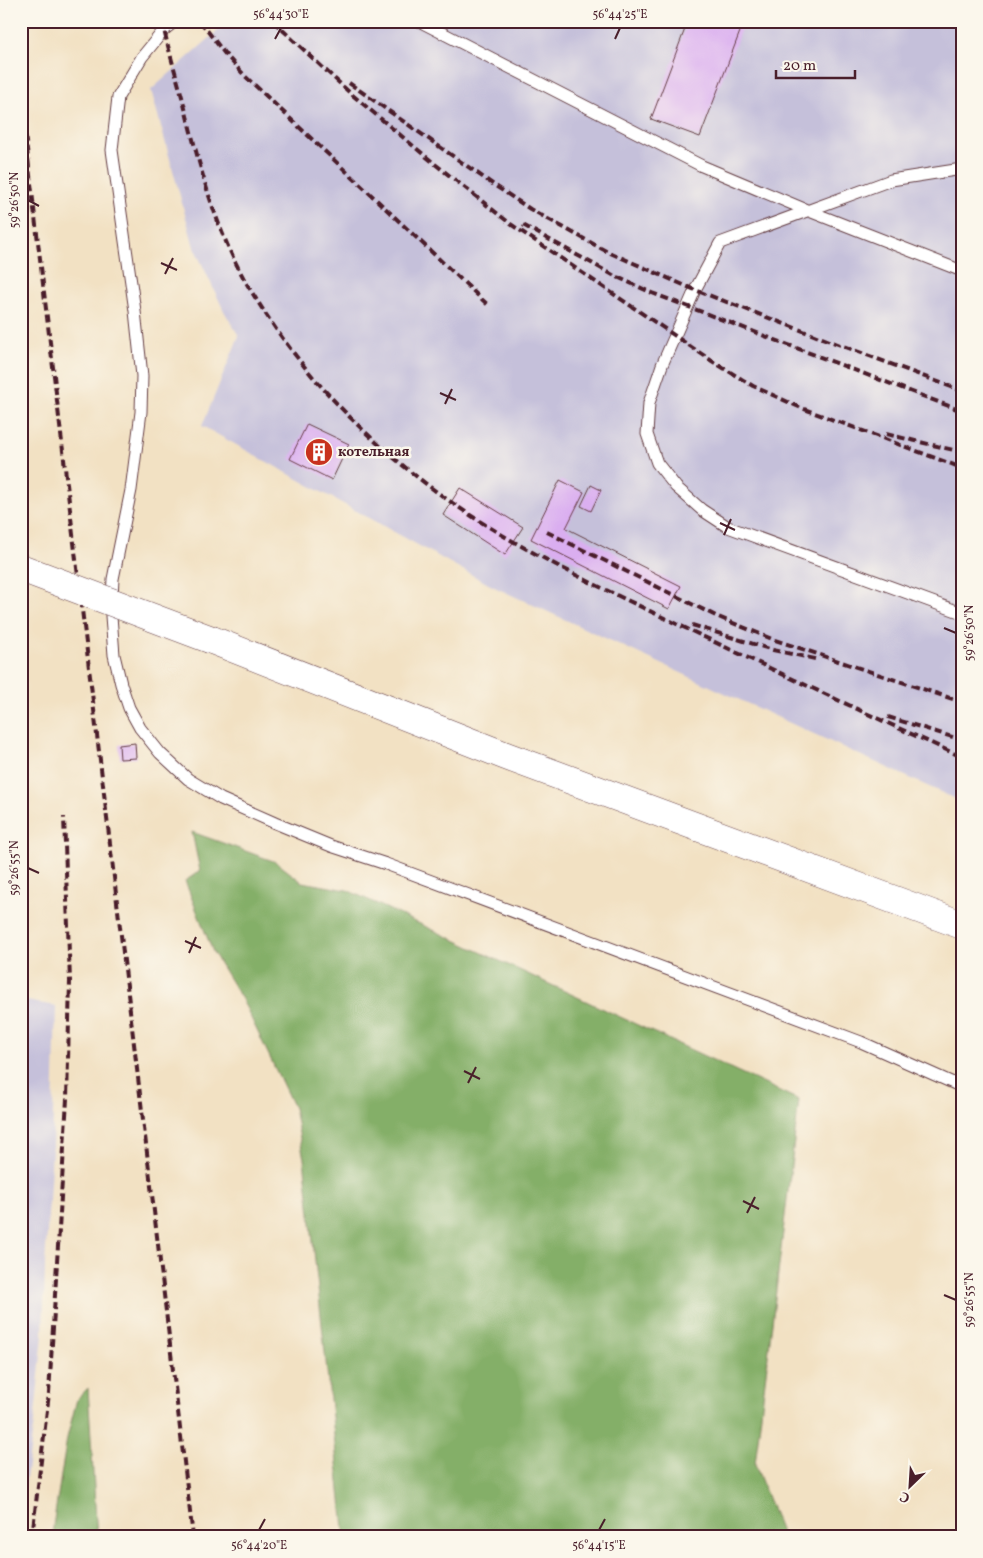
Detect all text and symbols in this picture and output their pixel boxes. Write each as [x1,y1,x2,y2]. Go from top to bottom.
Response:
text: 56°44'30"E [253,7,309,23]
text: 56°44'25"E [592,7,648,23]
scale bar [776,48,854,80]
text: 20 m [783,56,816,77]
text: 59°26'50"N [7,172,23,228]
building icon: котельная [304,437,334,467]
place label: котельная [338,443,410,462]
text: 59°26'50"N [962,605,978,661]
text: 59°26'55"N [7,840,23,896]
text: 59°26'55"N [962,1272,978,1328]
north arrow [886,1460,936,1510]
text: С [897,1486,913,1507]
text: 56°44'20"E [231,1538,287,1554]
text: 56°44'15"E [572,1538,626,1554]

